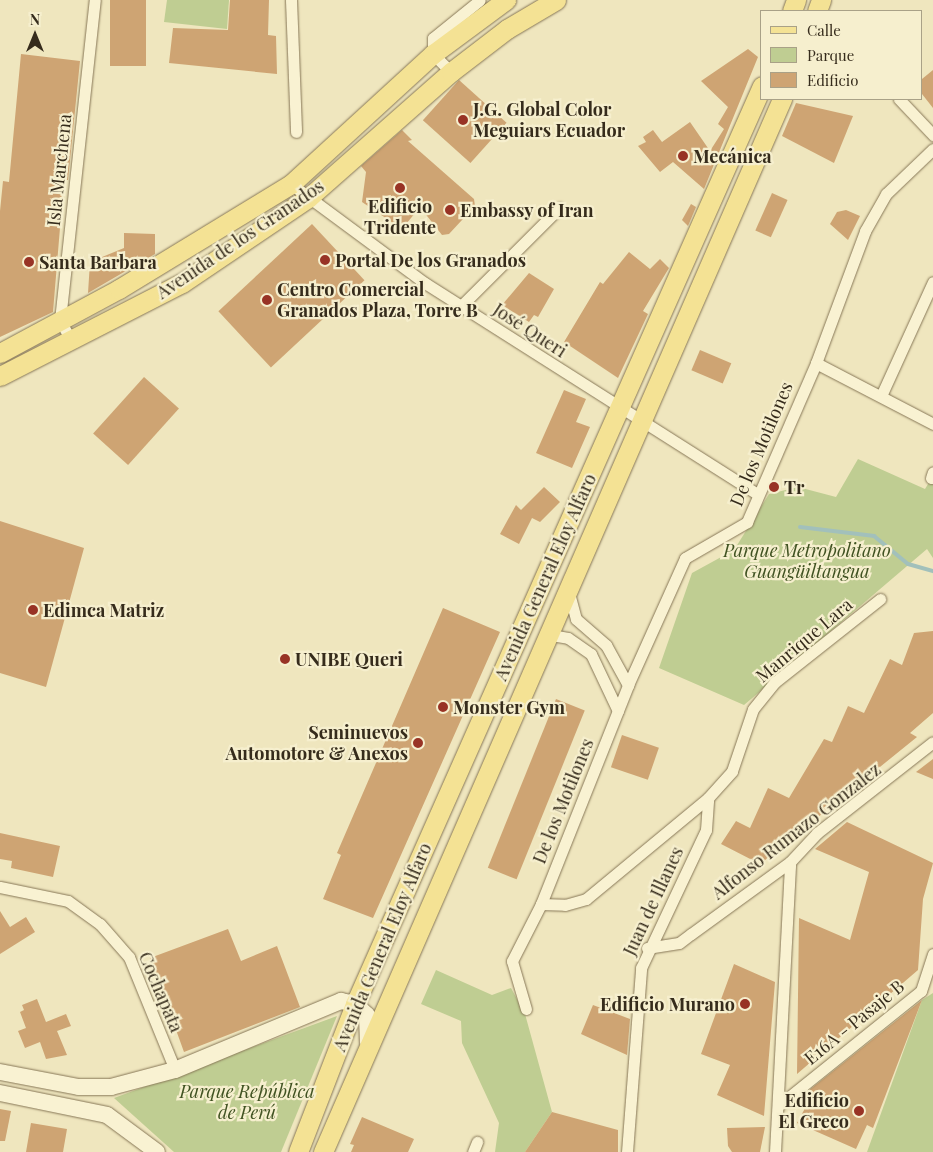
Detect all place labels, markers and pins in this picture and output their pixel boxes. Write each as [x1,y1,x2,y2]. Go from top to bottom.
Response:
place label: J.G. Global Color Meguiars Ecuador [473,99,625,142]
marker: J.G. Global Color Meguiars Ecuador [457,114,469,126]
place label: Mecánica [693,145,772,167]
marker: Mecánica [677,150,689,162]
marker: Edificio Tridente [394,182,406,194]
place label: Edificio Tridente [364,196,436,238]
place label: Embassy of Iran [460,199,594,221]
marker: Embassy of Iran [444,204,456,216]
place label: Portal De los Granados [335,249,526,271]
place label: Santa Barbara [39,251,157,273]
marker: Portal De los Granados [319,254,331,266]
marker: Santa Barbara [23,256,35,268]
place label: Centro Comercial Granados Plaza, Torre B [277,279,478,322]
marker: Centro Comercial Granados Plaza, Torre B [261,294,273,306]
place label: Tr [784,476,804,498]
marker: Tr [768,481,780,493]
place label: Edimca Matriz [43,599,164,621]
marker: Edimca Matriz [27,604,39,616]
place label: UNIBE Queri [295,648,403,670]
marker: UNIBE Queri [279,653,291,665]
place label: Monster Gym [453,696,565,718]
marker: Monster Gym [437,701,449,713]
place label: Seminuevos Automotore & Anexos [225,722,408,764]
marker: Seminuevos Automotore & Anexos [412,737,424,749]
place label: Edificio Murano [600,993,735,1015]
marker: Edificio Murano [739,998,751,1010]
place label: Edificio El Greco [778,1090,849,1132]
marker: Edificio El Greco [853,1105,865,1117]

